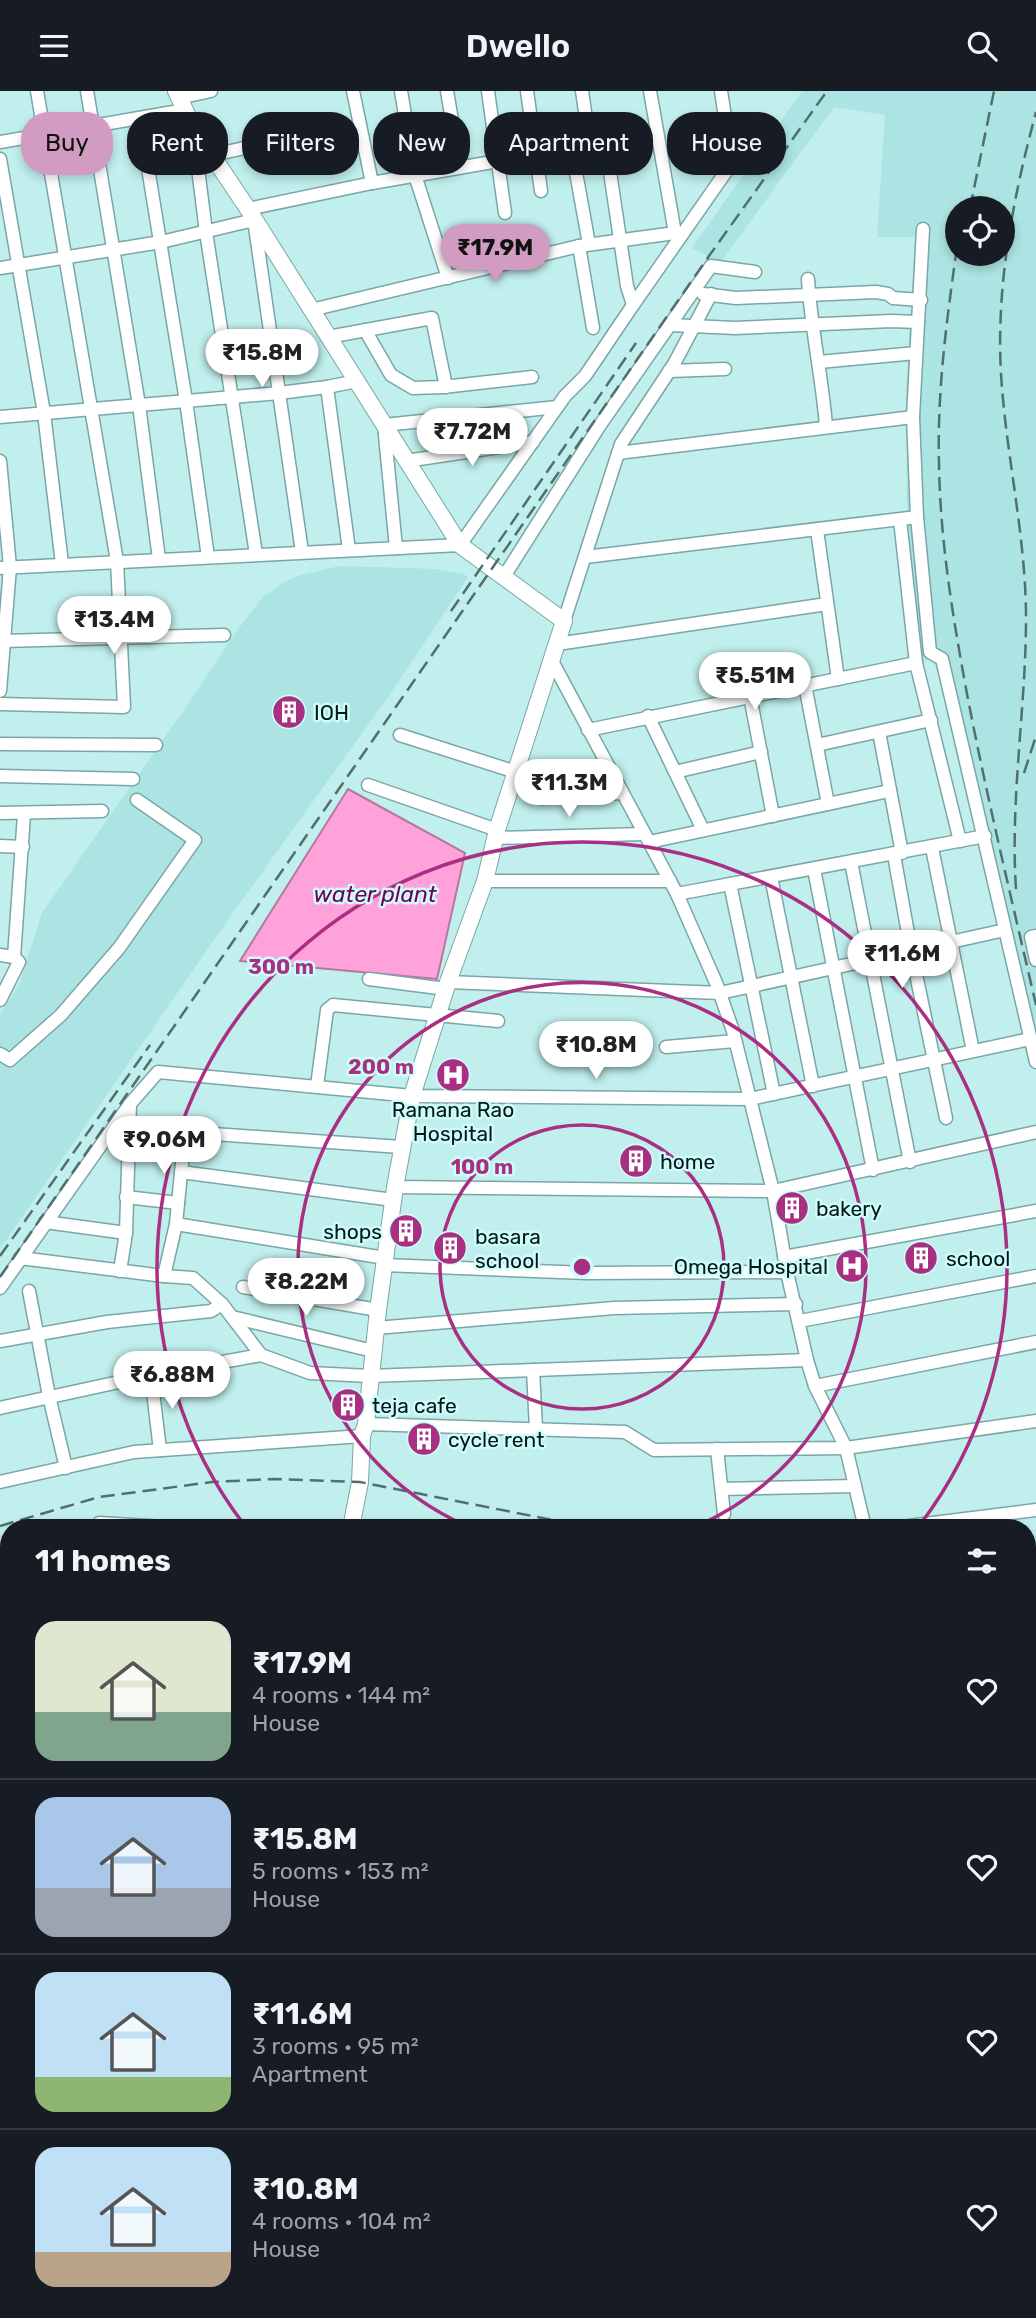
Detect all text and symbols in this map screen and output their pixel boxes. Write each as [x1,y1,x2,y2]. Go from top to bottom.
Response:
icon: menu [35,27,73,65]
text: Dwello [466,27,570,65]
icon: search [963,27,1001,65]
chip: Buy [21,112,113,175]
chip: Rent [127,112,228,175]
chip: Filters [242,112,359,175]
chip: New [373,112,470,175]
chip: Apartment [484,112,653,175]
chip: House [667,112,786,175]
map controls [945,196,1015,266]
button: locate [945,196,1015,266]
pin: ₹17.9M [438,225,552,284]
text: ₹17.9M [457,233,533,261]
pin: ₹15.8M [205,329,319,389]
text: ₹15.8M [221,338,303,366]
pin: ₹7.72M [415,409,529,468]
text: ₹7.72M [433,417,511,445]
pin: ₹13.4M [57,596,171,656]
text: ₹13.4M [73,605,155,633]
pin: ₹5.51M [698,653,812,712]
text: ₹5.51M [715,661,795,689]
building icon: IOH [270,693,308,731]
place label: IOH [314,700,349,725]
pin: ₹11.3M [512,759,626,819]
text: ₹11.3M [530,768,608,796]
water label: water plant [314,880,438,908]
pin: ₹11.6M [845,930,959,990]
text: ₹11.6M [863,939,941,967]
text: 300 m [248,954,314,979]
pin: ₹10.8M [539,1021,653,1081]
text: ₹10.8M [555,1030,637,1058]
text: 200 m [348,1054,414,1079]
hospital icon: Ramana Rao Hospital [434,1056,472,1094]
place label: Ramana Rao Hospital [392,1097,514,1146]
pin: ₹9.06M [107,1117,221,1176]
text: ₹9.06M [122,1125,206,1153]
building icon: home [617,1142,655,1180]
place label: home [660,1149,715,1174]
text: 100 m [451,1154,513,1179]
building icon: bakery [773,1189,811,1227]
place label: bakery [816,1196,882,1221]
building icon: shops [387,1212,425,1250]
place label: shops [323,1219,382,1244]
place label: basara school [475,1224,541,1273]
building icon: basara school [431,1229,469,1267]
building icon: school [902,1239,940,1277]
place label: school [946,1246,1010,1271]
hospital icon: Omega Hospital [833,1247,871,1285]
place label: Omega Hospital [674,1254,828,1279]
centre of rings [570,1255,594,1279]
pin: ₹8.22M [249,1259,363,1318]
text: ₹8.22M [264,1267,348,1295]
pin: ₹6.88M [115,1351,229,1411]
text: ₹6.88M [129,1360,215,1388]
building icon: teja cafe [329,1386,367,1424]
place label: teja cafe [372,1393,457,1418]
building icon: cycle rent [405,1420,443,1458]
place label: cycle rent [448,1427,544,1452]
icon: filters [963,1542,1001,1580]
text: 11 homes [35,1543,171,1579]
text: ₹17.9M [252,1645,352,1681]
icon: home [91,1649,175,1733]
icon: heart [963,1672,1001,1710]
text: 4 rooms · 144 m² [252,1681,430,1709]
text: House [252,1709,320,1737]
text: ₹15.8M [252,1821,358,1857]
icon: home [91,1825,175,1909]
icon: heart [963,1848,1001,1886]
text: 5 rooms · 153 m² [252,1857,429,1885]
text: House [252,1885,320,1913]
text: ₹11.6M [252,1996,353,2032]
icon: home [91,2000,175,2084]
icon: heart [963,2023,1001,2061]
text: 3 rooms · 95 m² [252,2032,419,2060]
text: Apartment [252,2060,368,2088]
text: ₹10.8M [252,2171,359,2207]
icon: home [91,2175,175,2259]
icon: heart [963,2198,1001,2236]
text: 4 rooms · 104 m² [252,2207,431,2235]
text: House [252,2235,320,2263]

